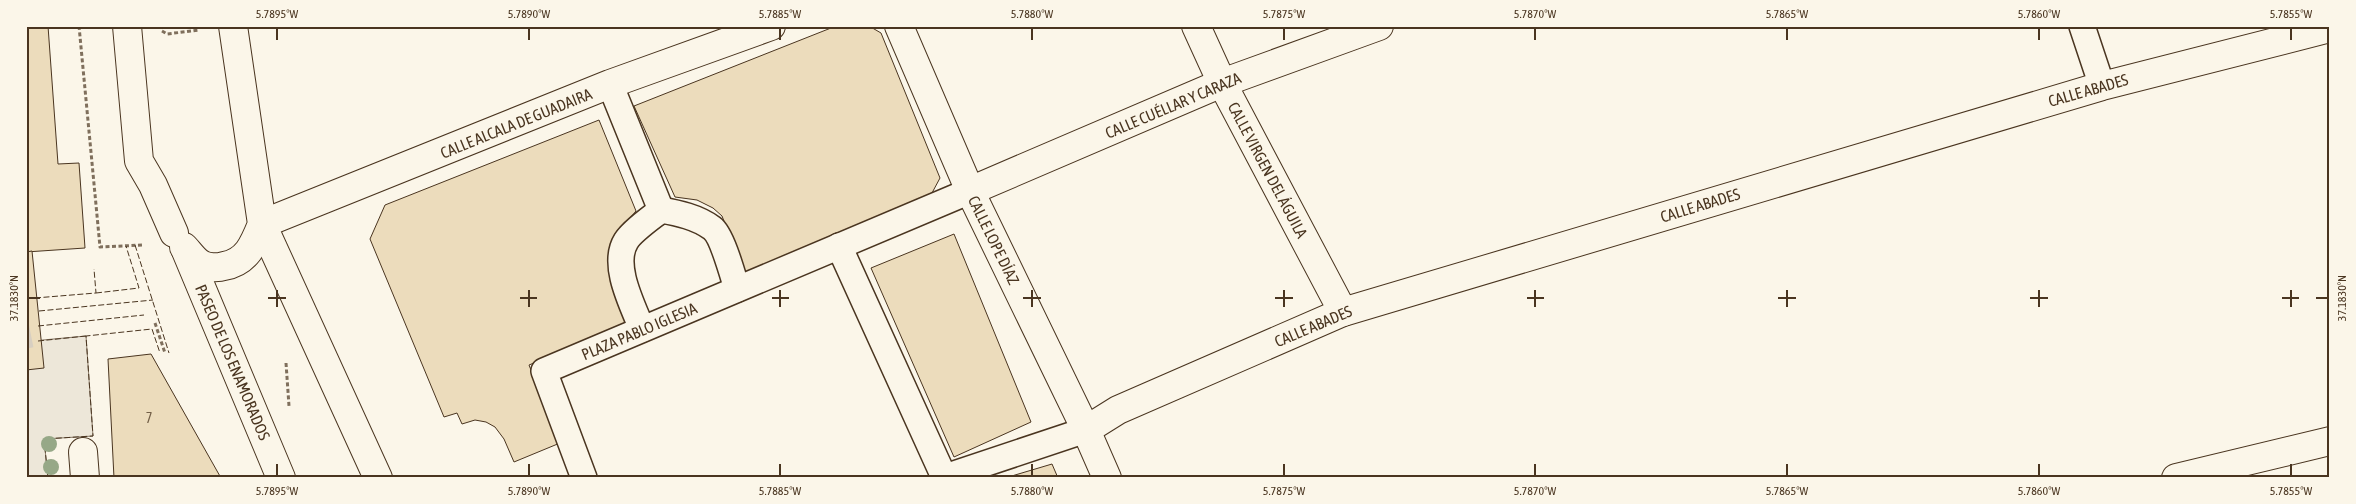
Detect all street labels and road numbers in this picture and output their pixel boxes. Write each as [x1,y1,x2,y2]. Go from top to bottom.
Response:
street label: CALLE CUÉLLAR Y CARAZA [1102,68,1244,142]
street label: CALLE ABADES [2046,70,2130,110]
street label: CALLE ALCALA DE GUADAIRA [438,84,595,162]
street label: CALLE VIRGEN DEL ÁGUILA [1225,99,1312,241]
street label: CALLE ABADES [1658,184,1742,226]
street label: CALLE LOPE DÍAZ [965,193,1023,287]
street label: PASEO DE LOS ENAMORADOS [192,282,274,443]
street label: PLAZA PABLO IGLESIA [579,299,699,363]
street label: CALLE ABADES [1272,302,1355,350]

